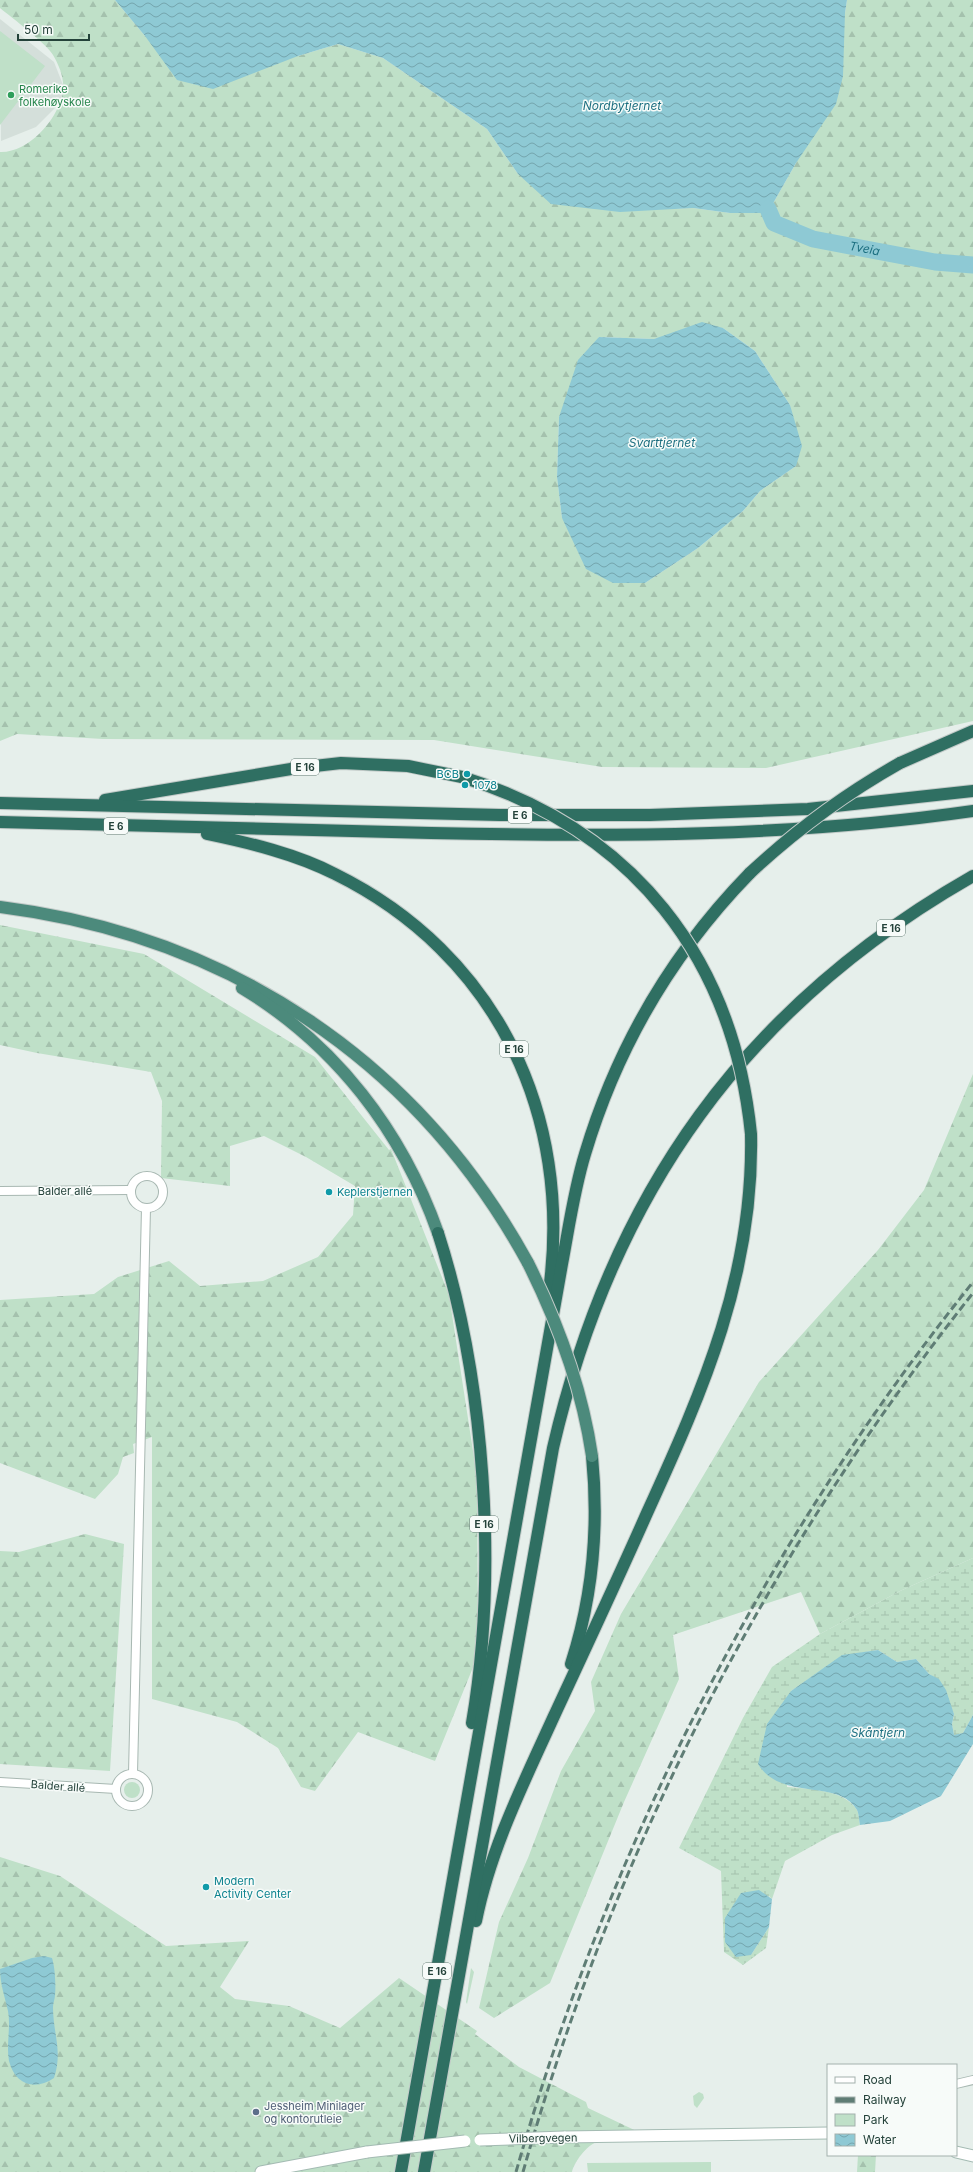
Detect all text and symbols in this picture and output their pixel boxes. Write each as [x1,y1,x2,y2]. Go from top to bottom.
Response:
scale bar [18,16,89,42]
text: 50 m [24,22,53,37]
place label: Romerike folkehøyskole [19,82,91,109]
marker: Romerike folkehøyskole [6,90,16,100]
water label: Nordbytjernet [583,98,662,113]
water label: Tveia [848,238,881,258]
water label: Svarttjernet [629,435,696,450]
road number: E 16 [291,759,319,775]
place label: BCB [437,767,459,781]
marker: BCB [462,769,472,779]
place label: 1078 [473,778,497,792]
marker: 1078 [460,780,470,790]
road number: E 6 [508,807,532,823]
road number: E 6 [104,818,128,834]
road number: E 16 [877,920,905,936]
road number: E 16 [500,1041,528,1057]
street label: Balder allé [38,1184,92,1198]
place label: Keplerstjernen [337,1185,413,1199]
marker: Keplerstjernen [324,1187,334,1197]
road number: E 16 [470,1516,498,1532]
water label: Skåntjern [851,1725,905,1740]
street label: Balder allé [30,1777,86,1795]
place label: Modern Activity Center [214,1874,291,1901]
marker: Modern Activity Center [201,1882,211,1892]
road number: E 16 [423,1963,451,1979]
legend [827,2064,957,2156]
text: Road [863,2072,892,2087]
text: Railway [863,2092,907,2107]
place label: Jessheim Minilager og kontorutleie [264,2099,365,2126]
marker: Jessheim Minilager og kontorutleie [251,2107,261,2117]
text: Park [863,2112,889,2127]
street label: Vilbergvegen [508,2130,578,2146]
text: Water [863,2132,897,2147]

